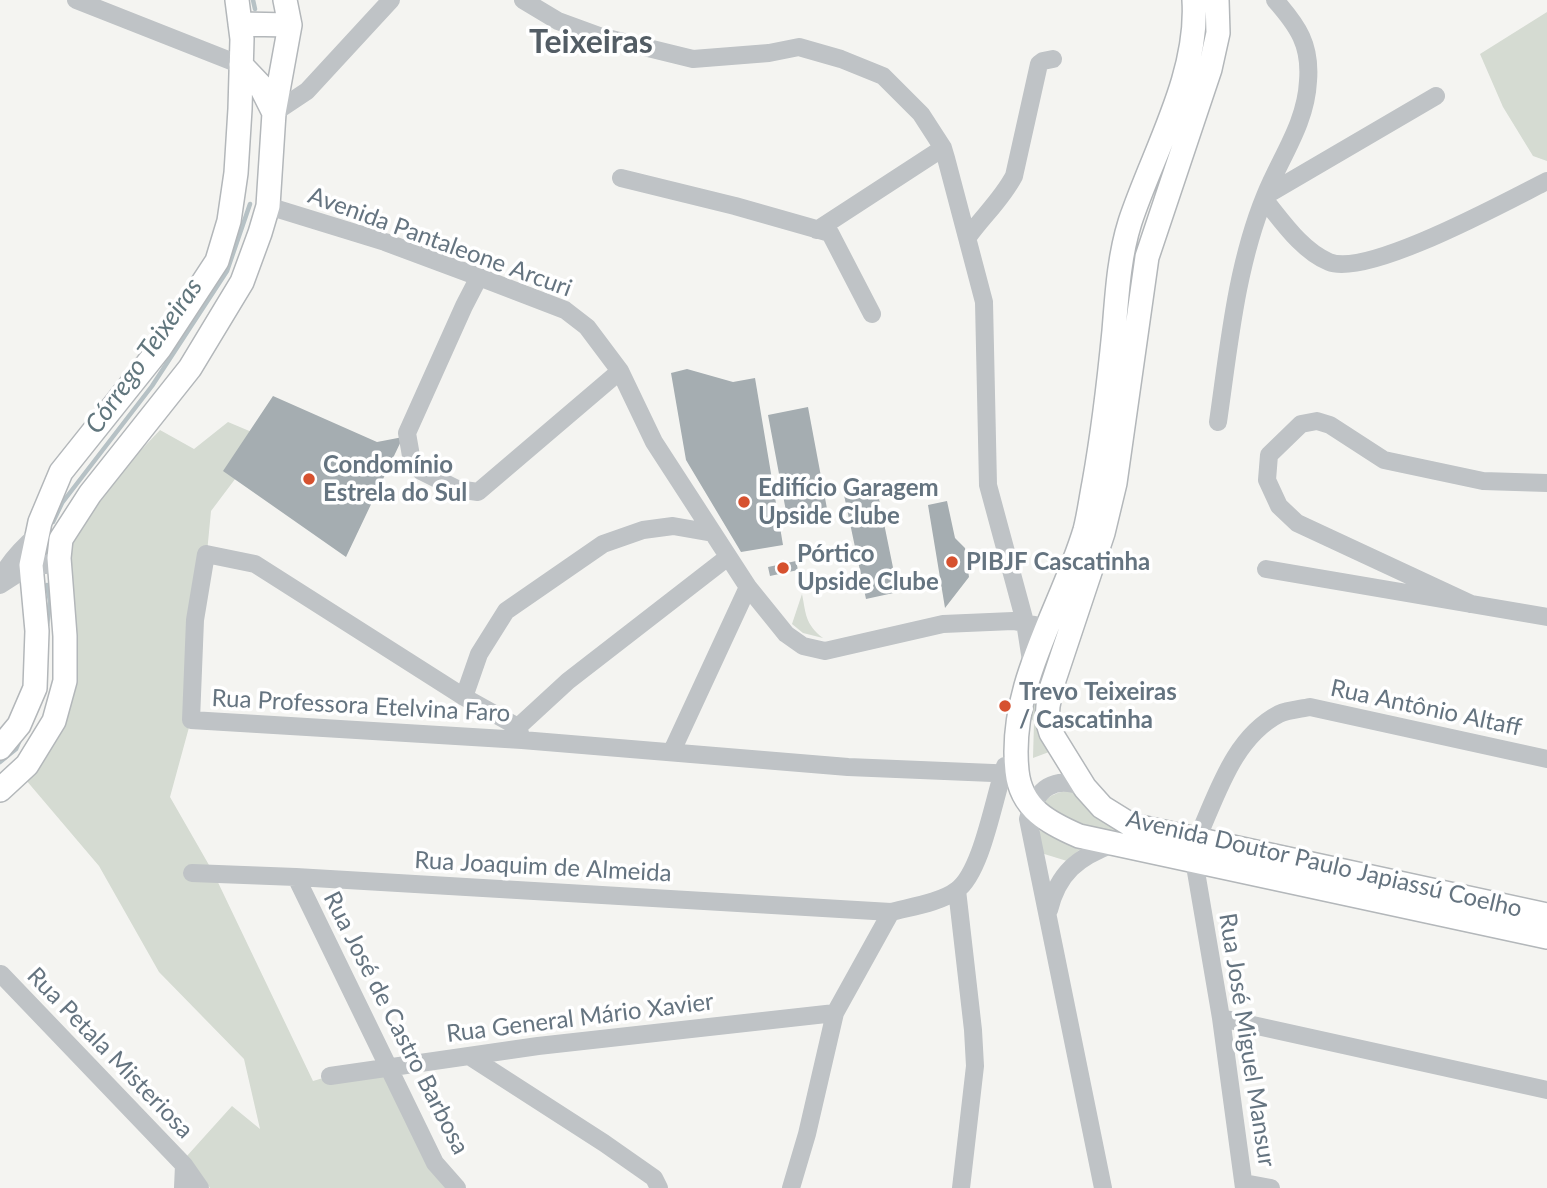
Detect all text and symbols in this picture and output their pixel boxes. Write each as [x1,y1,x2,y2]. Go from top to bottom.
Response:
district label: Teixeiras [529,24,653,62]
street label: Avenida Pantaleone Arcuri [304,181,576,303]
water label: Córrego Teixeiras [79,272,209,440]
place label: Condomínio Estrela do Sul [323,451,467,507]
marker: Condomínio Estrela do Sul [301,471,317,487]
place label: Edifício Garagem Upside Clube [758,474,939,530]
marker: Edifício Garagem Upside Clube [736,494,752,510]
place label: Pórtico Upside Clube [797,540,939,596]
place label: PIBJF Cascatinha [966,548,1150,576]
marker: PIBJF Cascatinha [944,554,960,570]
marker: Pórtico Upside Clube [775,560,791,576]
street label: Rua Antônio Altaff [1328,674,1524,742]
place label: Trevo Teixeiras / Cascatinha [1019,678,1177,734]
street label: Rua Professora Etelvina Faro [211,684,511,728]
marker: Trevo Teixeiras / Cascatinha [997,698,1013,714]
street label: Avenida Doutor Paulo Japiassú Coelho [1123,804,1525,924]
street label: Rua Joaquim de Almeida [414,846,672,888]
street label: Rua José de Castro Barbosa [317,887,475,1159]
street label: Rua José Miguel Mansur [1213,911,1281,1169]
street label: Rua Petala Misteriosa [21,962,199,1144]
street label: Rua General Mário Xavier [445,987,715,1049]

